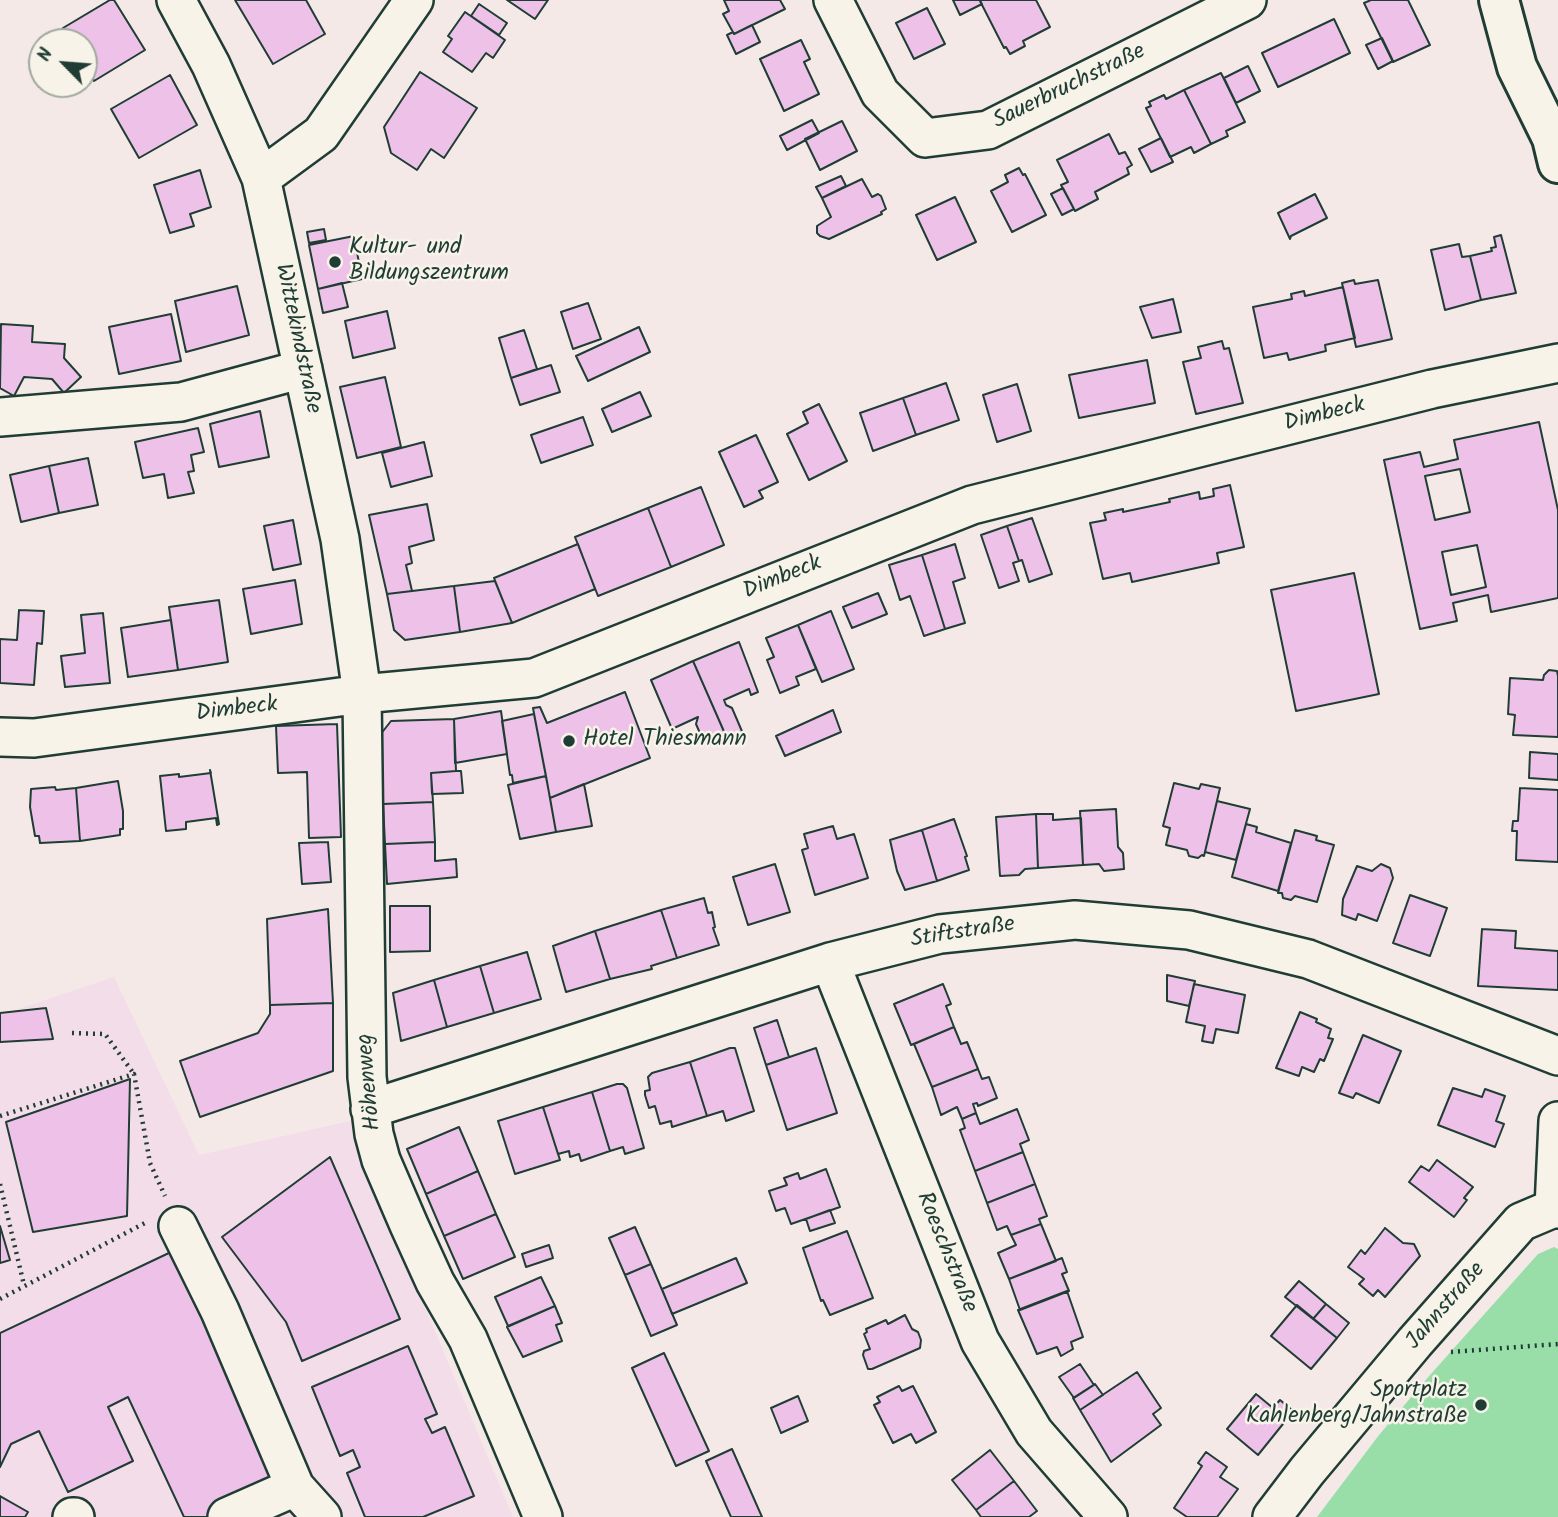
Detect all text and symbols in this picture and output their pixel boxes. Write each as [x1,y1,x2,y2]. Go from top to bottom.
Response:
north arrow [28,28,98,98]
street label: Sauerbruchstraße [989,39,1151,137]
text: N [30,43,62,67]
place label: Kultur- und Bildungszentrum [349,235,509,289]
marker: Kultur- und Bildungszentrum [327,254,343,270]
street label: Wittekindstraße [267,262,325,416]
street label: Dimbeck [1282,393,1368,439]
street label: Dimbeck [740,551,826,607]
street label: Dimbeck [195,692,279,730]
place label: Hotel Thiesmann [583,727,747,755]
marker: Hotel Thiesmann [561,733,577,749]
street label: Stiftstraße [909,912,1017,956]
street label: Höhenweg [353,1032,389,1132]
street label: Roeschstraße [908,1189,982,1317]
street label: Jahnstraße [1401,1258,1493,1356]
place label: Sportplatz Kahlenberg/Jahnstraße [1246,1378,1467,1432]
marker: Sportplatz Kahlenberg/Jahnstraße [1473,1397,1489,1413]

